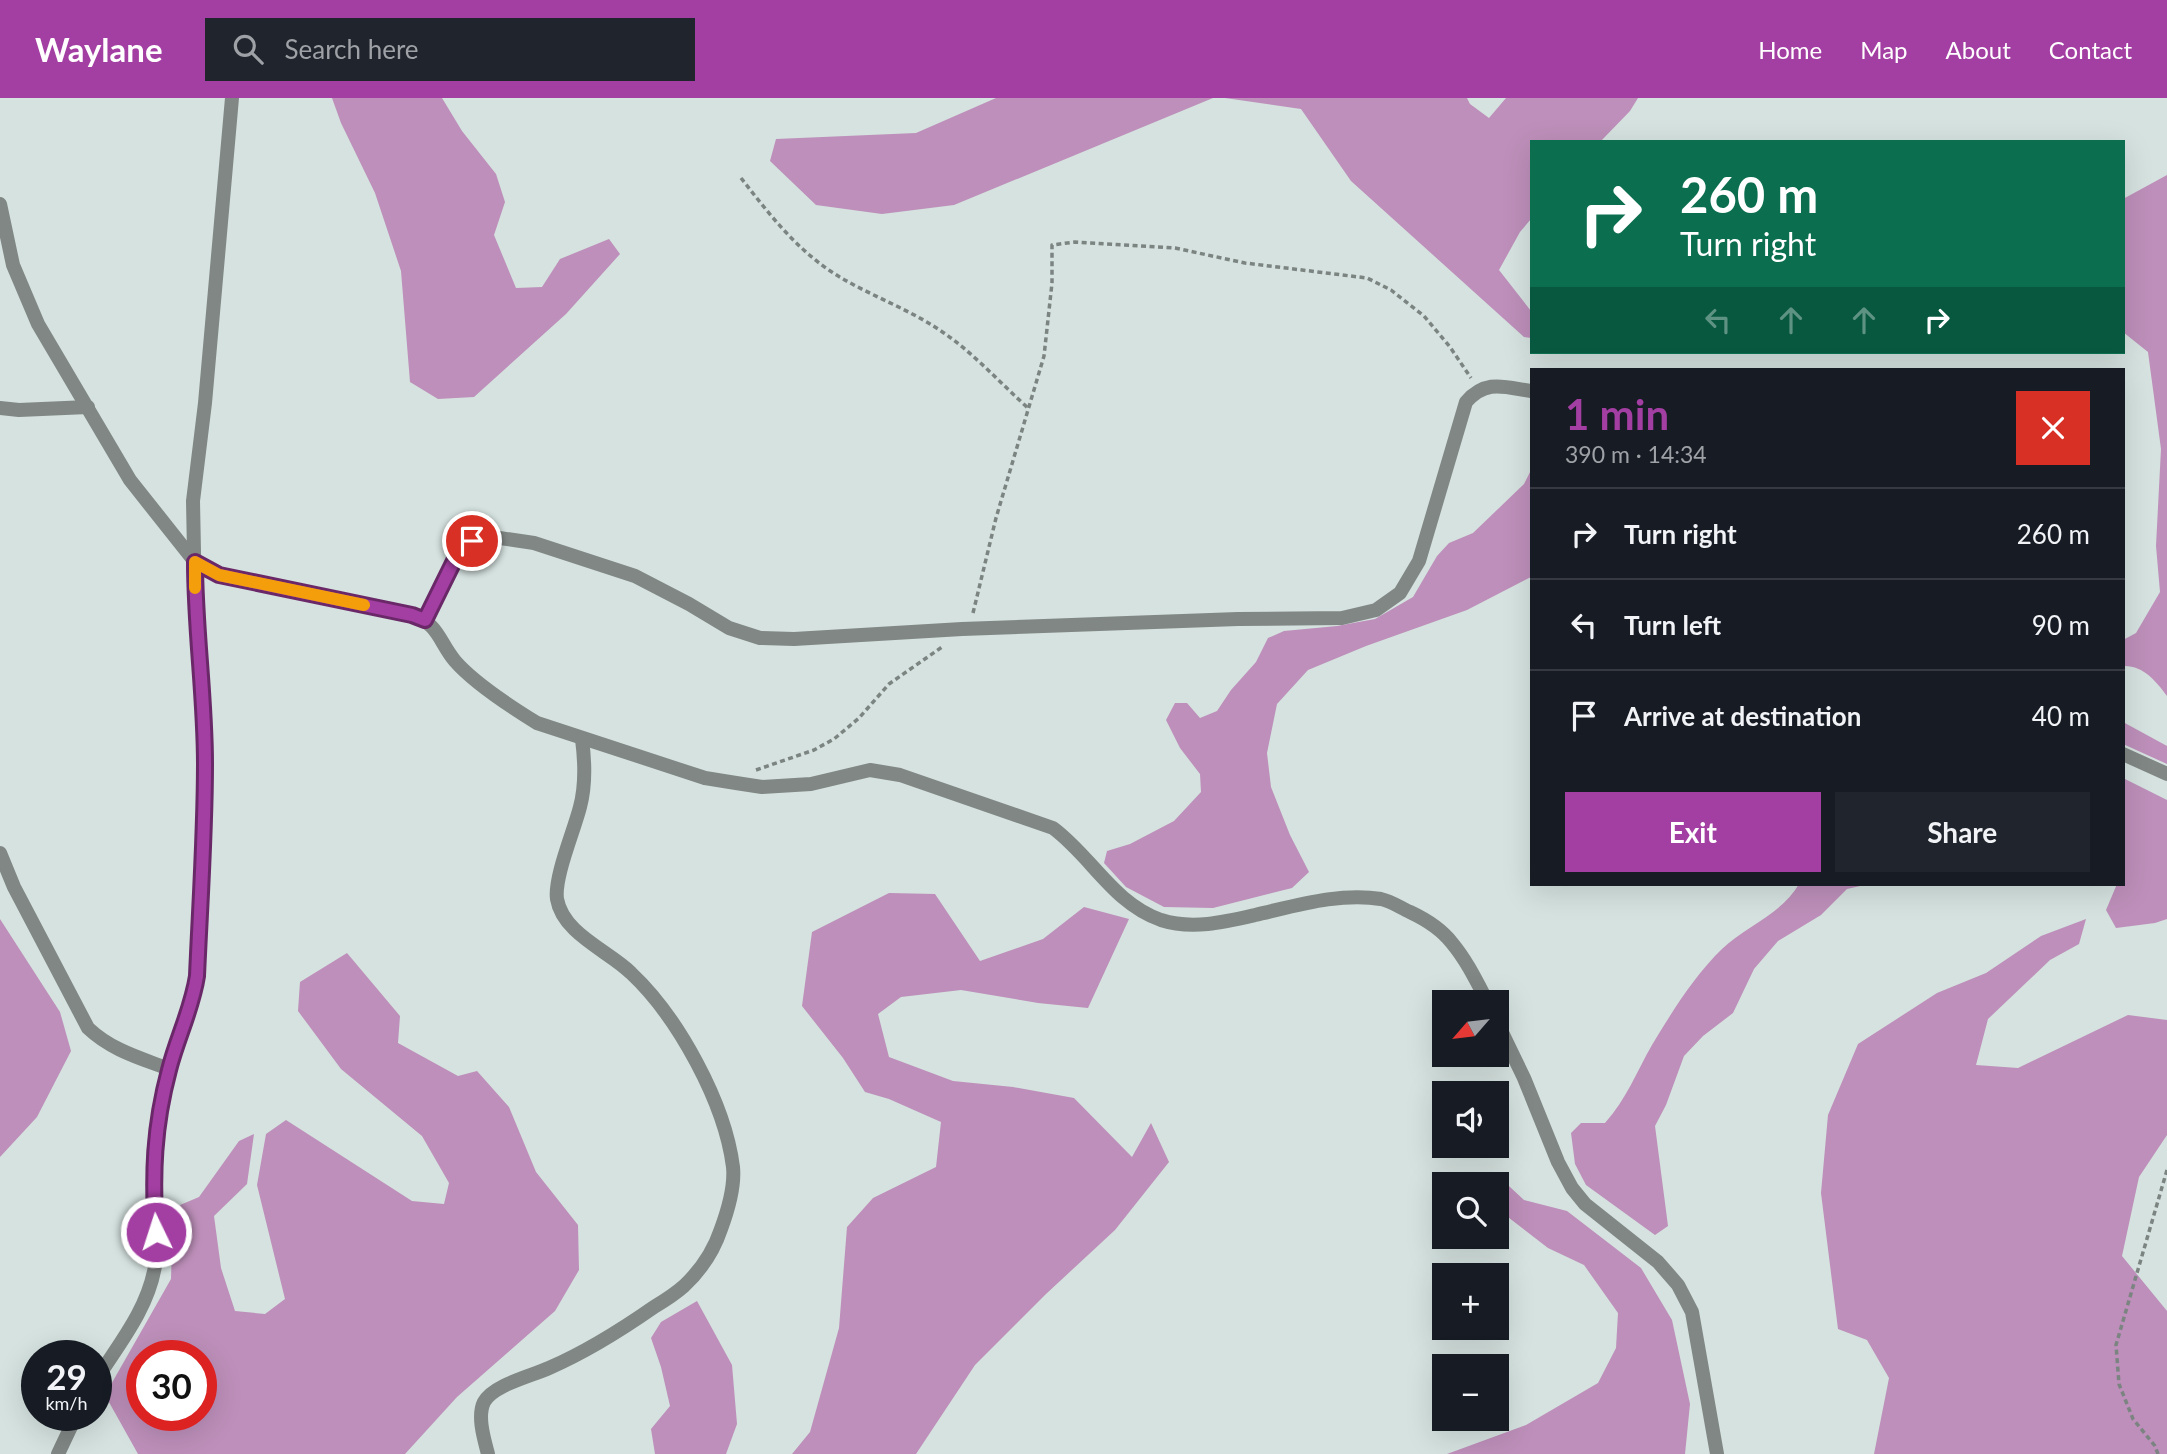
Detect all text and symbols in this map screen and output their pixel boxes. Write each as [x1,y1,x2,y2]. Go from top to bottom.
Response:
search box [205,18,695,81]
text: Waylane [35,29,163,69]
icon: search [229,30,267,68]
text: Search here [285,33,419,65]
text: Home [1758,35,1822,64]
text: Map [1860,35,1908,64]
text: About [1946,35,2011,64]
text: Contact [2049,35,2132,64]
text: 260 m [1680,165,1818,223]
icon: right [1565,168,1656,259]
text: Turn right [1680,224,1816,263]
icon: left [1699,301,1737,339]
icon: ahead [1772,301,1810,339]
icon: ahead [1845,301,1883,339]
icon: right [1918,301,1956,339]
text: 1 min [1565,389,1669,439]
button: close [2016,391,2090,465]
text: 390 m · 14:34 [1565,440,1707,468]
pin [442,511,502,571]
icon: right [1565,515,1603,553]
text: Turn right [1624,518,1737,550]
text: 260 m [2017,518,2090,550]
icon: arrive [453,522,491,560]
icon: left [1565,606,1603,644]
text: Turn left [1624,609,1721,641]
text: 90 m [2032,609,2090,641]
icon: arrive [1565,697,1603,735]
text: Arrive at destination [1624,700,1861,732]
text: 40 m [2032,700,2090,732]
button: Exit [1565,792,1821,872]
button: Share [1835,792,2090,872]
north arrow [1432,990,1508,1068]
map controls [1432,990,1509,1431]
button: sound [1432,1081,1509,1158]
button: search [1432,1172,1509,1249]
position arrow [119,1195,193,1269]
button: + [1432,1263,1509,1340]
speed limit sign: 30 [126,1340,217,1431]
button: − [1432,1354,1509,1431]
text: 29 [46,1355,87,1397]
text: km/h [45,1392,88,1414]

